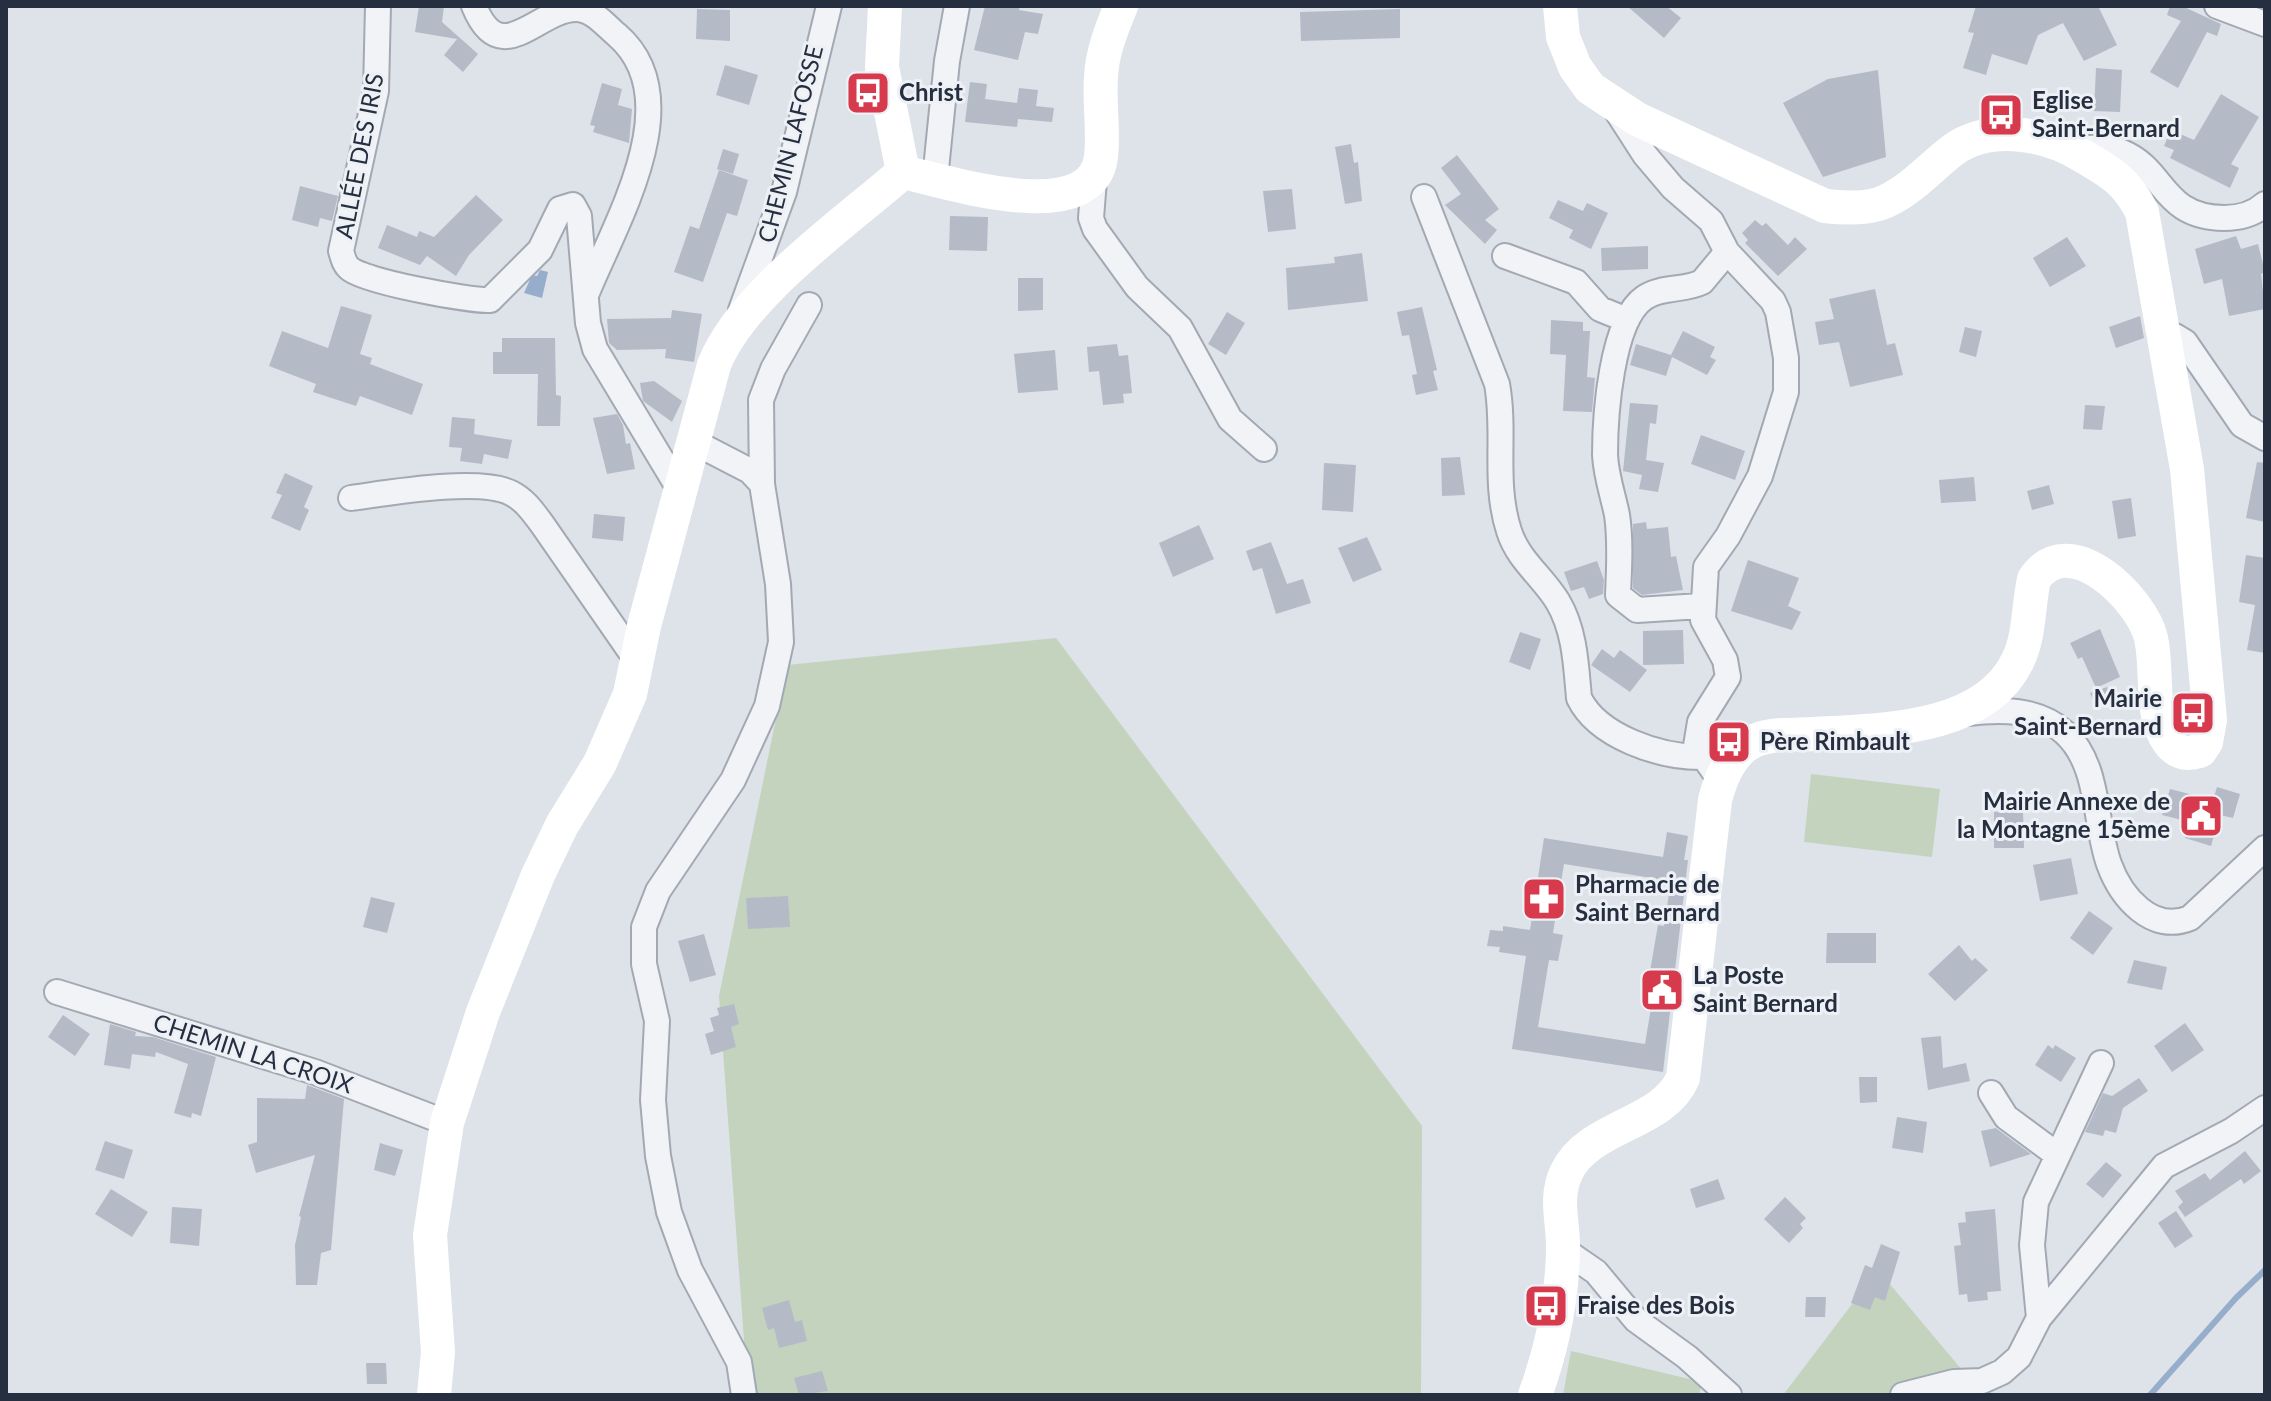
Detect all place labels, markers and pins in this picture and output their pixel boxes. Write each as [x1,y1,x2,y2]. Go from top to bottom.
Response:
bus stop icon: Christ [844,69,892,117]
place label: Christ [899,77,963,106]
place label: Eglise Saint-Bernard [2032,85,2180,142]
bus stop icon: Eglise Saint-Bernard [1977,91,2025,139]
place label: Mairie Saint-Bernard [2014,683,2162,740]
bus stop icon: Mairie Saint-Bernard [2169,689,2217,737]
bus stop icon: Père Rimbault [1705,718,1753,766]
place label: Père Rimbault [1760,726,1910,755]
place label: Mairie Annexe de la Montagne 15ème [1957,786,2170,843]
public building icon: Mairie Annexe de la Montagne 15ème [2177,792,2225,840]
place label: Pharmacie de Saint Bernard [1575,869,1720,926]
pharmacy icon: Pharmacie de Saint Bernard [1520,875,1568,923]
place label: La Poste Saint Bernard [1693,960,1838,1017]
public building icon: La Poste Saint Bernard [1638,966,1686,1014]
bus stop icon: Fraise des Bois [1522,1282,1570,1330]
place label: Fraise des Bois [1577,1290,1735,1319]

